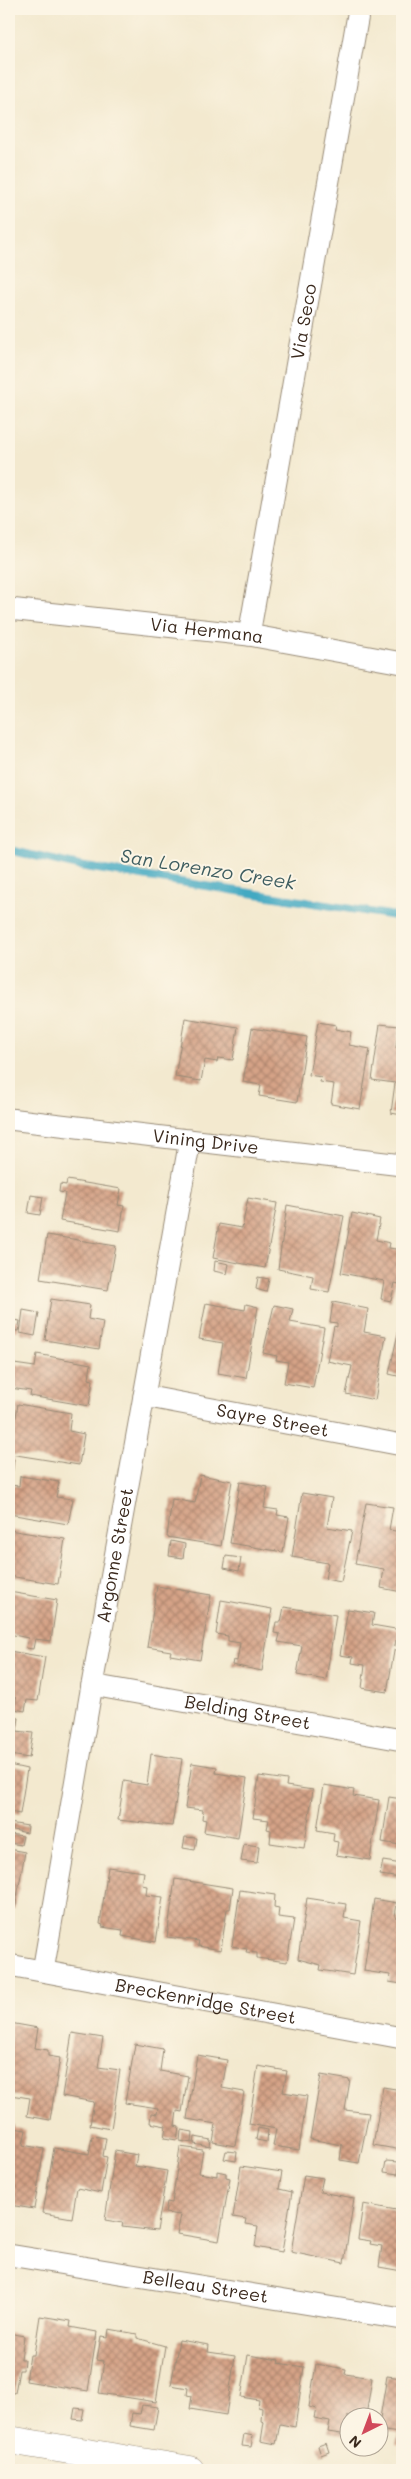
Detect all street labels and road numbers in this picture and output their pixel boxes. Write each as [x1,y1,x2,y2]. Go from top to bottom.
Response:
street label: Via Seco [285,281,322,361]
street label: Via Hermana [149,611,266,648]
street label: Vining Drive [152,1123,260,1159]
street label: Sayre Street [215,1397,331,1442]
street label: Argonne Street [90,1486,138,1625]
street label: Belding Street [183,1689,313,1735]
street label: Breckenridge Street [113,1972,298,2029]
street label: Belleau Street [141,2264,270,2308]

